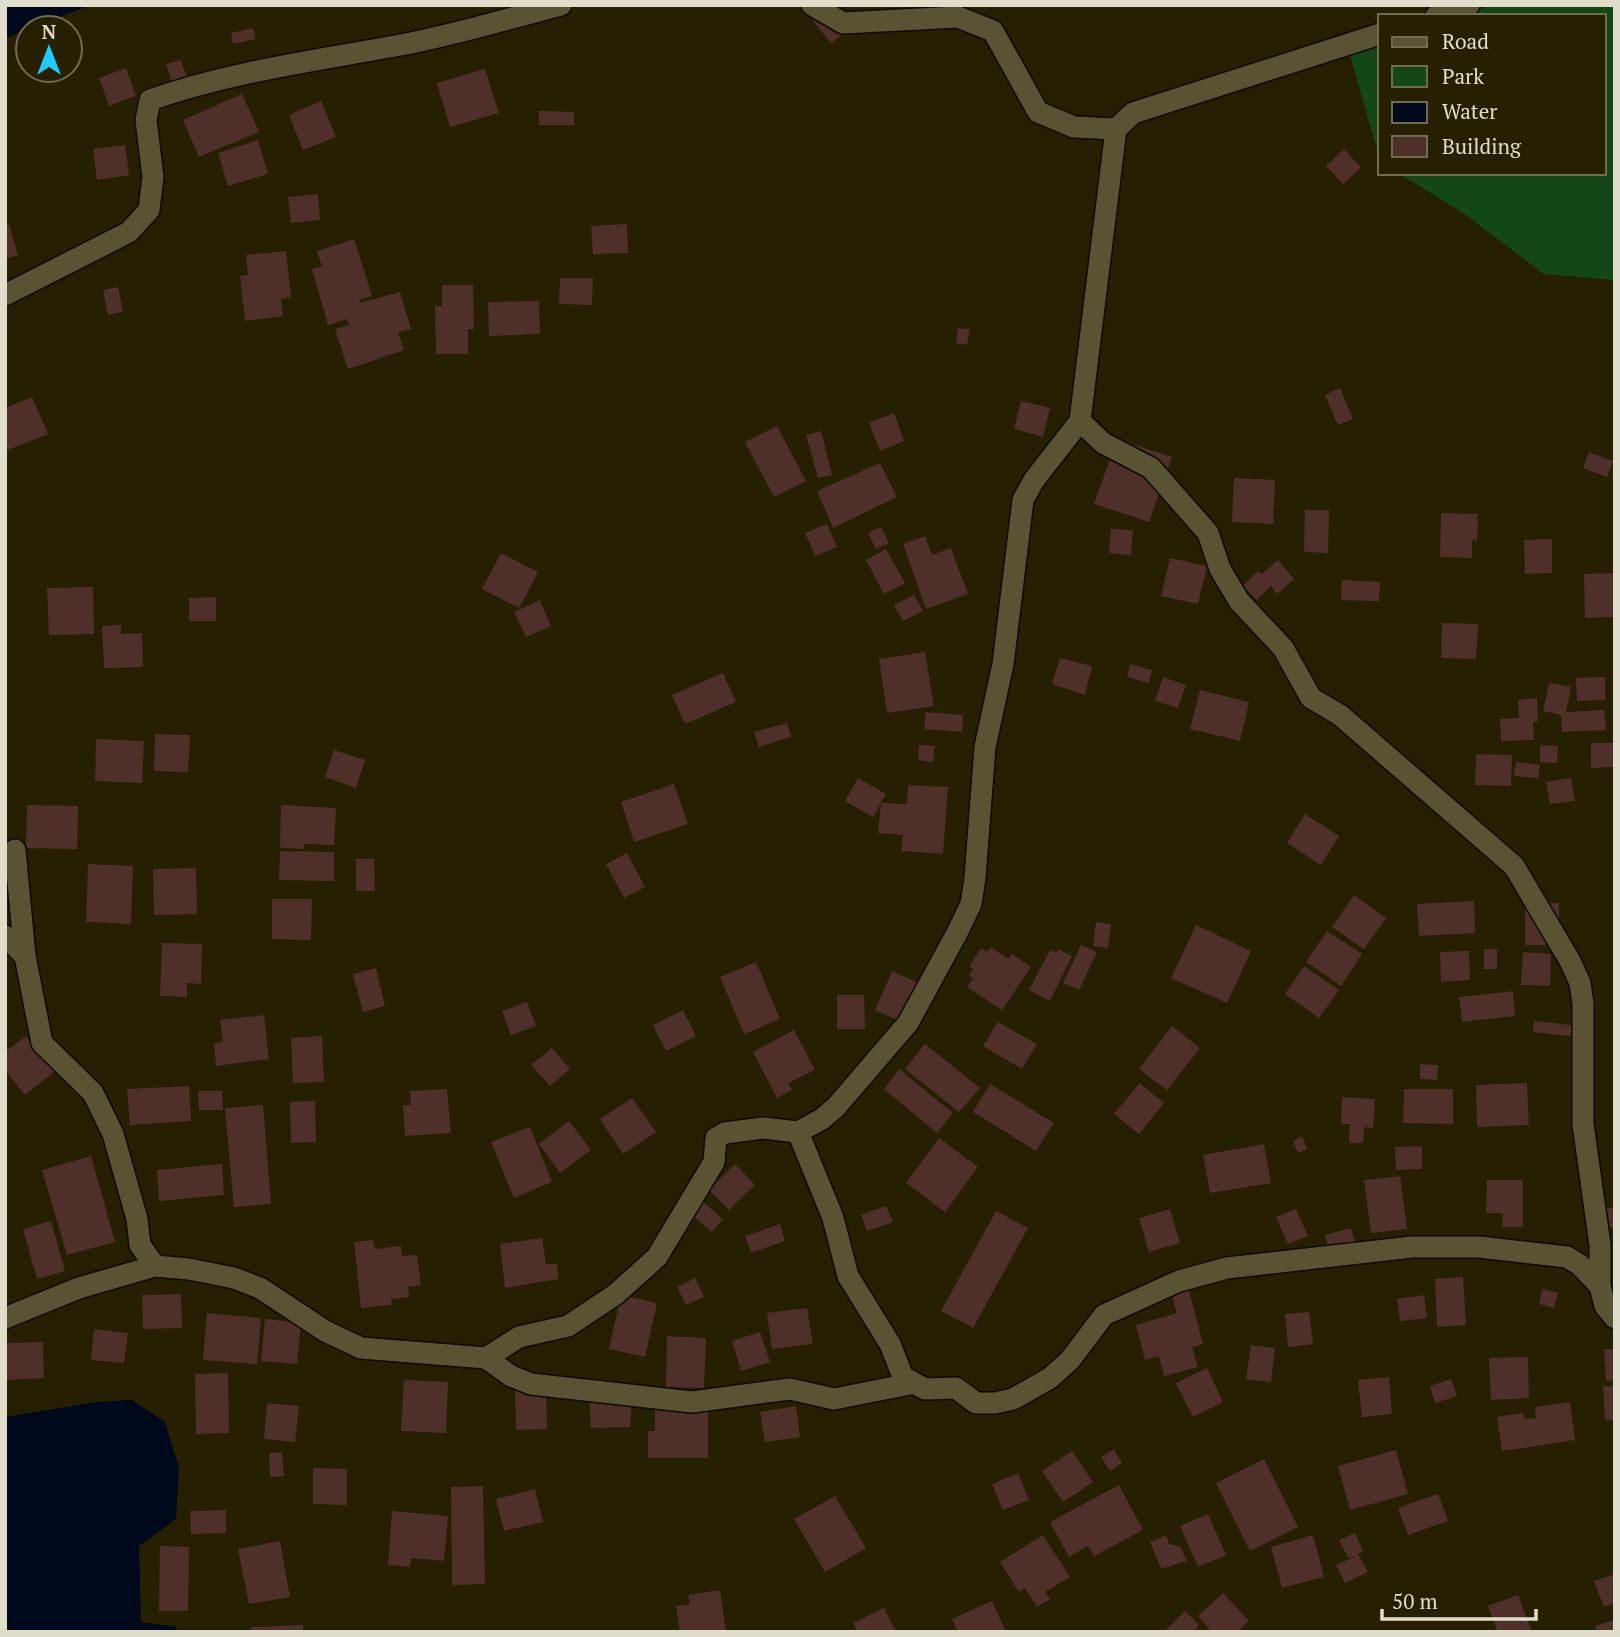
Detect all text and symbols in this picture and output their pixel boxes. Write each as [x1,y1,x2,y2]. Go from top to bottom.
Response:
north arrow [14,14,84,84]
legend [1378,14,1606,175]
text: N [42,19,57,44]
text: Road [1442,27,1489,55]
text: Park [1442,62,1484,90]
text: Water [1442,97,1497,125]
text: Building [1442,132,1522,160]
scale bar [1382,1578,1536,1622]
text: 50 m [1392,1587,1438,1615]

